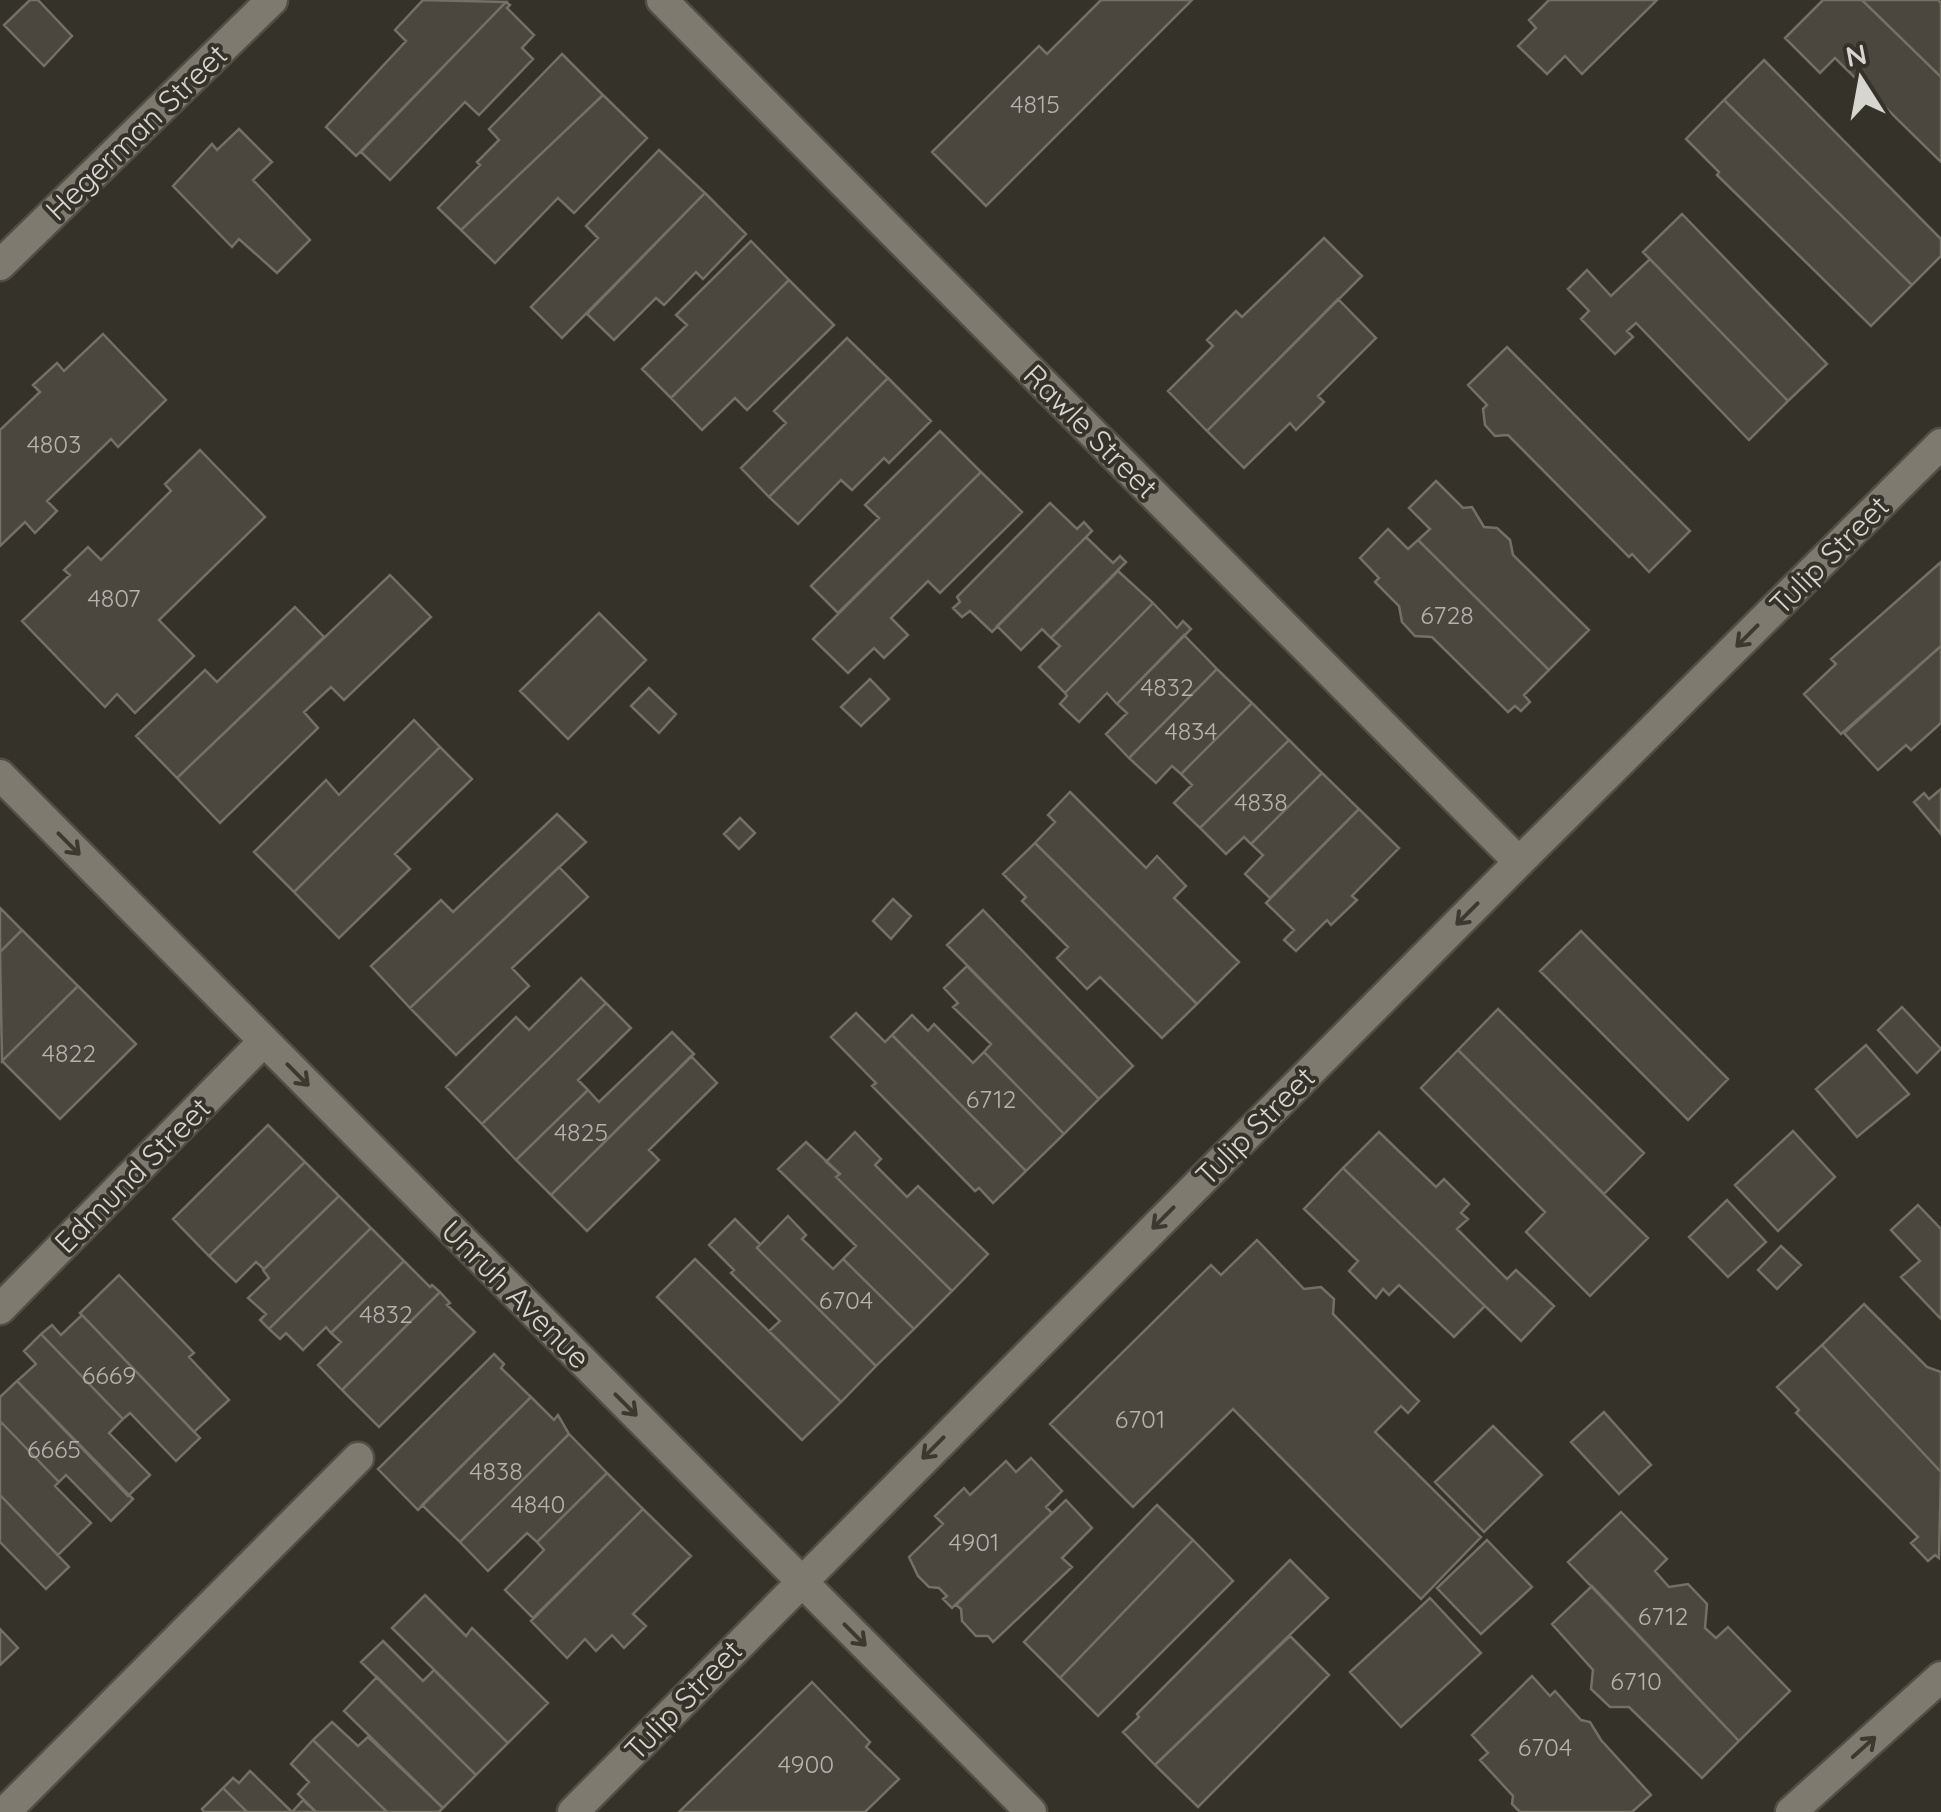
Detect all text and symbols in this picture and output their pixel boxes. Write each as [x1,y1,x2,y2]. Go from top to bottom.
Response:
north arrow [1811,30,1911,130]
street label: Hegerman Street [37,36,235,228]
text: N [1843,36,1870,74]
house number: 4815 [1010,88,1060,119]
street label: Rawle Street [1016,356,1166,506]
house number: 4803 [27,428,81,459]
street label: Tulip Street [1761,487,1897,623]
house number: 4807 [87,582,141,613]
house number: 6728 [1420,599,1474,630]
one-way arrow [1736,624,1760,648]
house number: 4832 [1140,671,1194,702]
house number: 4834 [1165,715,1217,746]
house number: 4838 [1234,786,1288,817]
one-way arrow [56,832,80,856]
one-way arrow [1455,902,1479,926]
house number: 4822 [42,1037,96,1068]
street label: Tulip Street [1187,1058,1323,1194]
one-way arrow [286,1062,310,1086]
house number: 6712 [966,1083,1016,1114]
street label: Edmund Street [46,1089,218,1261]
house number: 4825 [554,1116,608,1147]
one-way arrow [1151,1206,1175,1230]
street label: Unruh Avenue [434,1212,598,1376]
house number: 6704 [819,1284,873,1315]
house number: 4832 [359,1298,413,1329]
house number: 6669 [82,1359,136,1390]
one-way arrow [614,1392,638,1416]
house number: 6701 [1115,1403,1165,1434]
house number: 6665 [27,1433,81,1464]
one-way arrow [921,1435,946,1460]
house number: 4838 [469,1455,523,1486]
house number: 4840 [511,1488,565,1519]
house number: 4901 [949,1526,999,1557]
house number: 6712 [1638,1600,1688,1631]
one-way arrow [843,1623,867,1647]
street label: Tulip Street [616,1632,750,1768]
house number: 6710 [1610,1665,1662,1696]
house number: 6704 [1518,1731,1572,1762]
one-way arrow [1851,1736,1876,1759]
house number: 4900 [778,1748,834,1779]

